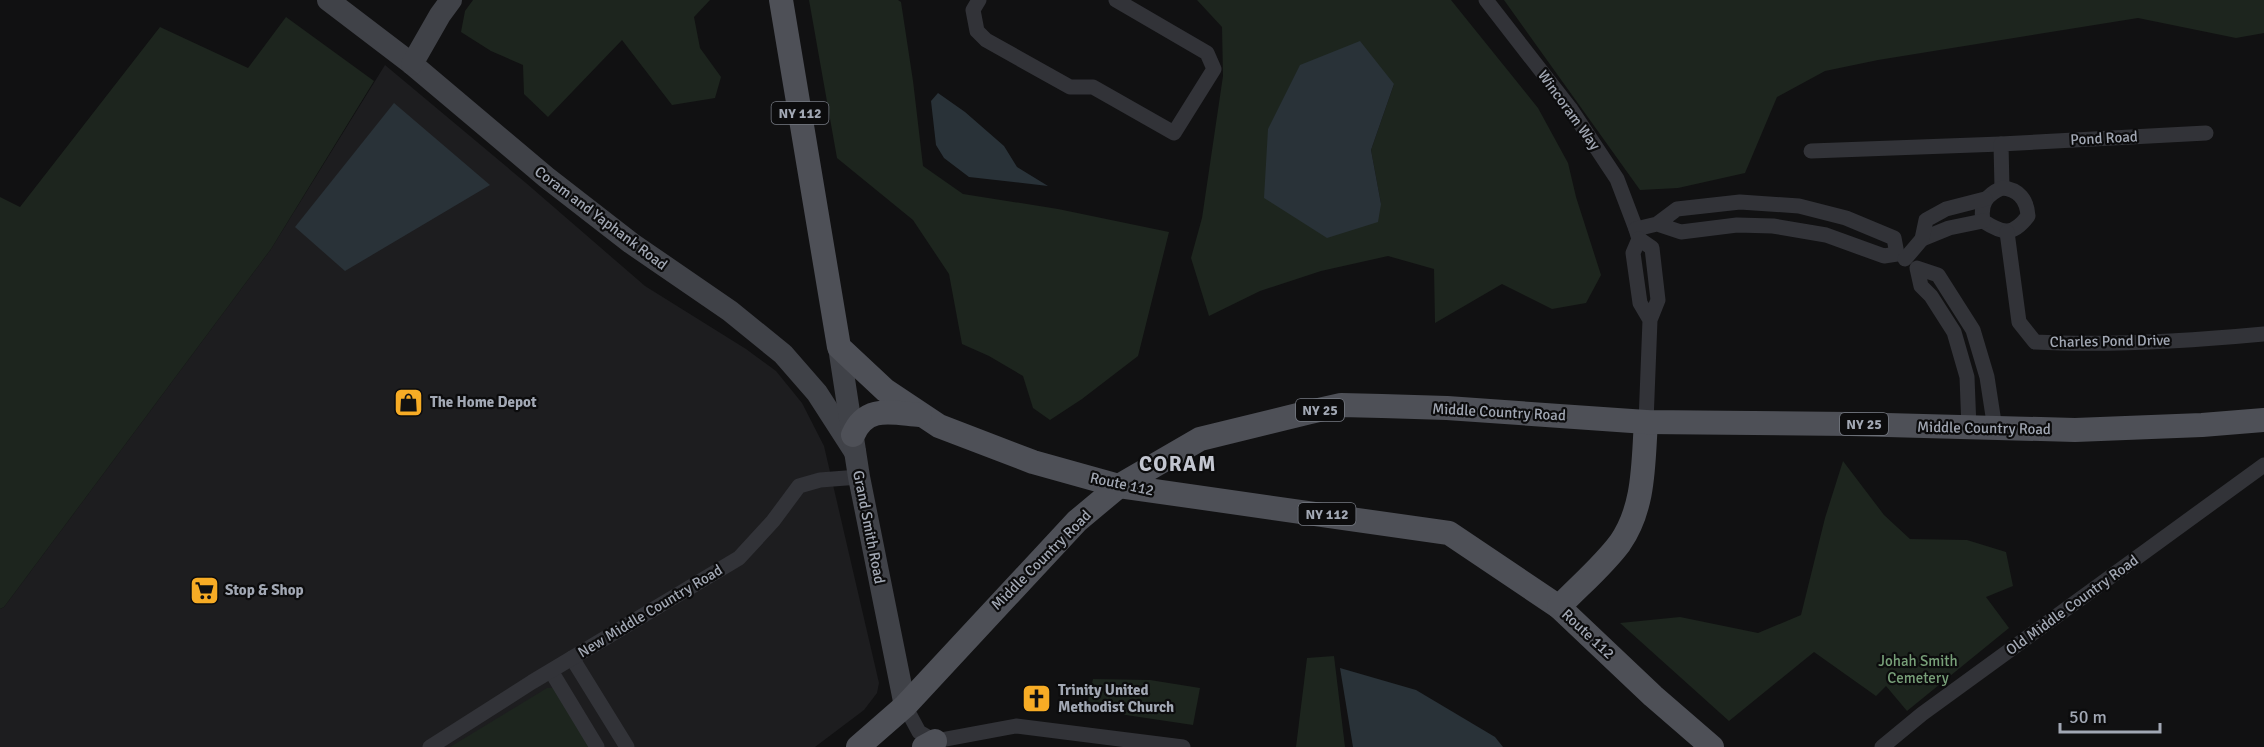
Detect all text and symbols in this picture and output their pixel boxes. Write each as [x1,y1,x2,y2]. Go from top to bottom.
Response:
street label: Wincoram Way [1534,66,1604,154]
road number: NY 112 [772,102,828,124]
street label: Pond Road [2070,127,2138,149]
street label: Coram and Yaphank Road [531,162,671,274]
street label: Charles Pond Drive [2049,331,2171,351]
shop icon: The Home Depot [393,386,425,418]
place label: The Home Depot [430,393,537,411]
road number: NY 25 [1296,399,1344,421]
street label: Middle Country Road [1432,400,1566,424]
road number: NY 25 [1840,413,1888,435]
street label: Middle Country Road [1917,418,2051,438]
district label: CORAM [1139,451,1217,477]
street label: Route 112 [1088,468,1156,500]
street label: Grand Smith Road [849,469,889,585]
road number: NY 112 [1298,503,1356,525]
street label: Middle Country Road [987,506,1095,614]
street label: Old Middle Country Road [2002,551,2142,659]
street label: New Middle Country Road [574,561,726,661]
supermarket icon: Stop & Shop [188,574,220,606]
place label: Stop & Shop [225,581,304,599]
street label: Route 112 [1558,605,1618,663]
park label: Johah Smith Cemetery [1878,652,1958,687]
place label: Trinity United Methodist Church [1058,681,1174,716]
church icon: Trinity United Methodist Church [1021,683,1053,715]
scale bar [2060,696,2160,734]
text: 50 m [2069,706,2107,728]

